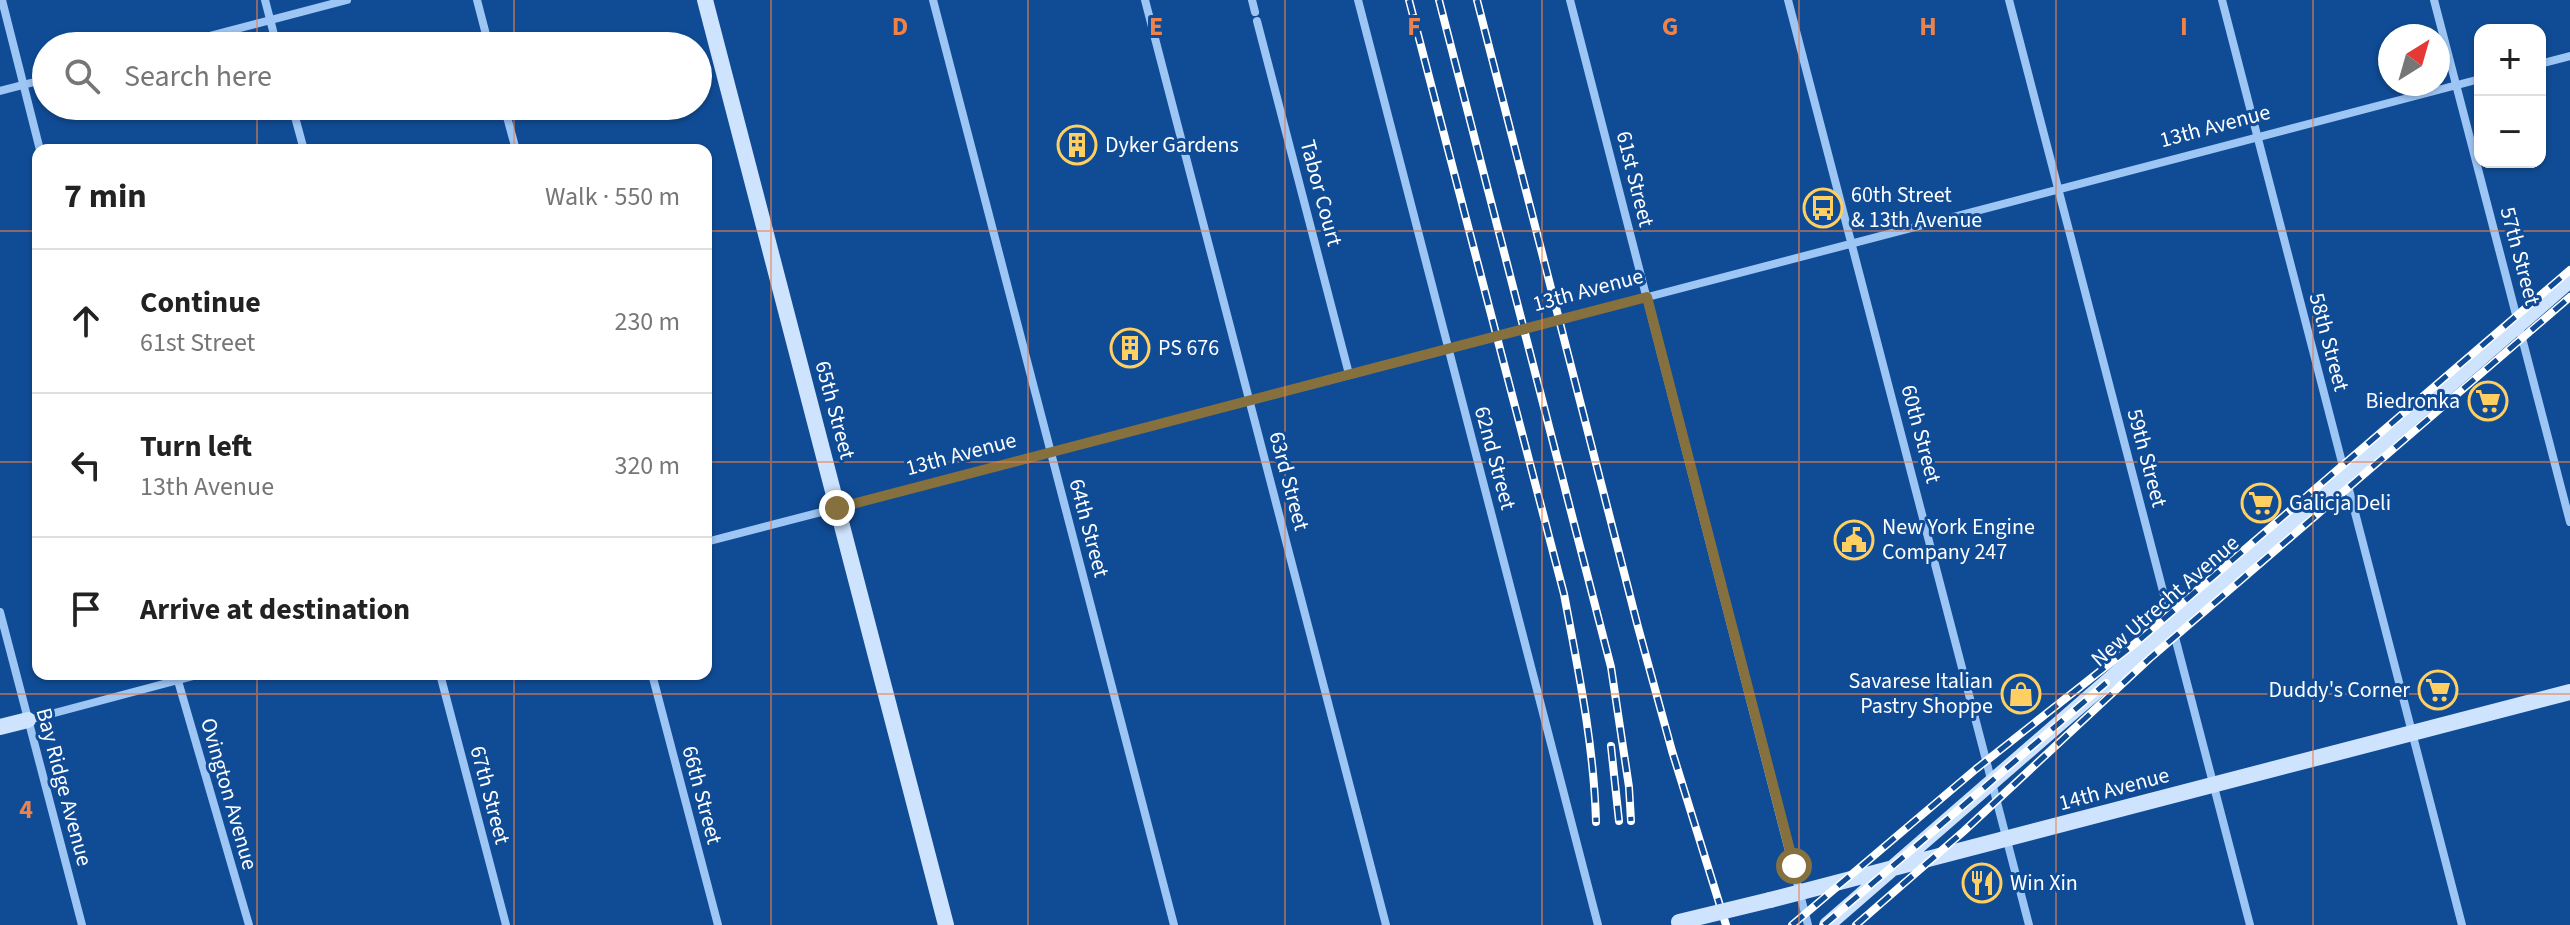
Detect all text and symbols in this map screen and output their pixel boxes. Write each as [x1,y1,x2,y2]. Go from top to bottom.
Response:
text: D [892,8,908,45]
text: E [1149,8,1163,45]
text: F [1407,8,1421,45]
text: G [1662,8,1678,45]
text: H [1919,8,1937,45]
text: I [2180,8,2188,45]
north arrow [2378,24,2450,96]
map controls [2474,24,2546,168]
button: + [2474,24,2546,96]
search box [32,32,712,120]
icon: search [60,54,104,98]
text: Search here [124,55,272,98]
street label: 13th Avenue [2156,96,2274,156]
button: − [2474,96,2546,168]
building icon: Dyker Gardens [1056,124,1098,166]
street label: 61st Street [1608,128,1662,231]
place label: Dyker Gardens [1105,129,1239,161]
street label: Tabor Court [1291,136,1351,250]
text: 7 min [64,172,147,221]
text: Walk · 550 m [545,178,680,215]
place label: 60th Street & 13th Avenue [1851,179,1982,236]
bus stop icon: 60th Street & 13th Avenue [1802,187,1844,229]
street label: 57th Street [2492,203,2549,309]
street label: 13th Avenue [1529,260,1647,320]
text: Continue [140,281,261,324]
street label: 58th Street [2301,289,2358,395]
icon: ahead [64,299,108,343]
text: 230 m [614,303,680,340]
text: 61st Street [140,324,255,361]
building icon: PS 676 [1109,327,1151,369]
place label: PS 676 [1158,332,1219,364]
street label: 65th Street [807,357,864,463]
supermarket icon: Biedronka [2467,380,2509,422]
street label: 60th Street [1893,381,1950,487]
place label: Biedronka [2365,385,2460,417]
street label: 62nd Street [1466,403,1524,514]
street label: 59th Street [2119,405,2176,511]
street label: 13th Avenue [902,424,1020,484]
text: Turn left [140,425,252,468]
street label: 63rd Street [1260,428,1318,534]
icon: left [64,443,108,487]
text: 320 m [614,447,680,484]
text: 13th Avenue [140,468,274,505]
street label: 64th Street [1061,475,1118,581]
supermarket icon: Galicja Deli [2240,482,2282,524]
place label: Galicja Deli [2289,487,2391,519]
route end [819,490,855,526]
place label: New York Engine Company 247 [1882,511,2035,568]
public building icon: New York Engine Company 247 [1833,519,1875,561]
street label: New Utrecht Avenue [2084,528,2246,674]
icon: arrive [64,587,108,631]
text: Arrive at destination [140,588,410,631]
place label: Savarese Italian Pastry Shoppe [1848,665,1993,722]
supermarket icon: Duddy's Corner [2417,669,2459,711]
shop icon: Savarese Italian Pastry Shoppe [2000,673,2042,715]
place label: Duddy's Corner [2268,674,2410,706]
street label: Bay Ridge Avenue [27,704,101,870]
street label: Ovington Avenue [192,714,266,874]
street label: 67th Street [462,742,519,848]
street label: 66th Street [674,742,731,848]
street label: 14th Avenue [2055,759,2173,819]
text: 4 [19,791,33,828]
route start [1776,848,1812,884]
restaurant icon: Win Xin [1961,862,2003,904]
place label: Win Xin [2010,867,2078,899]

